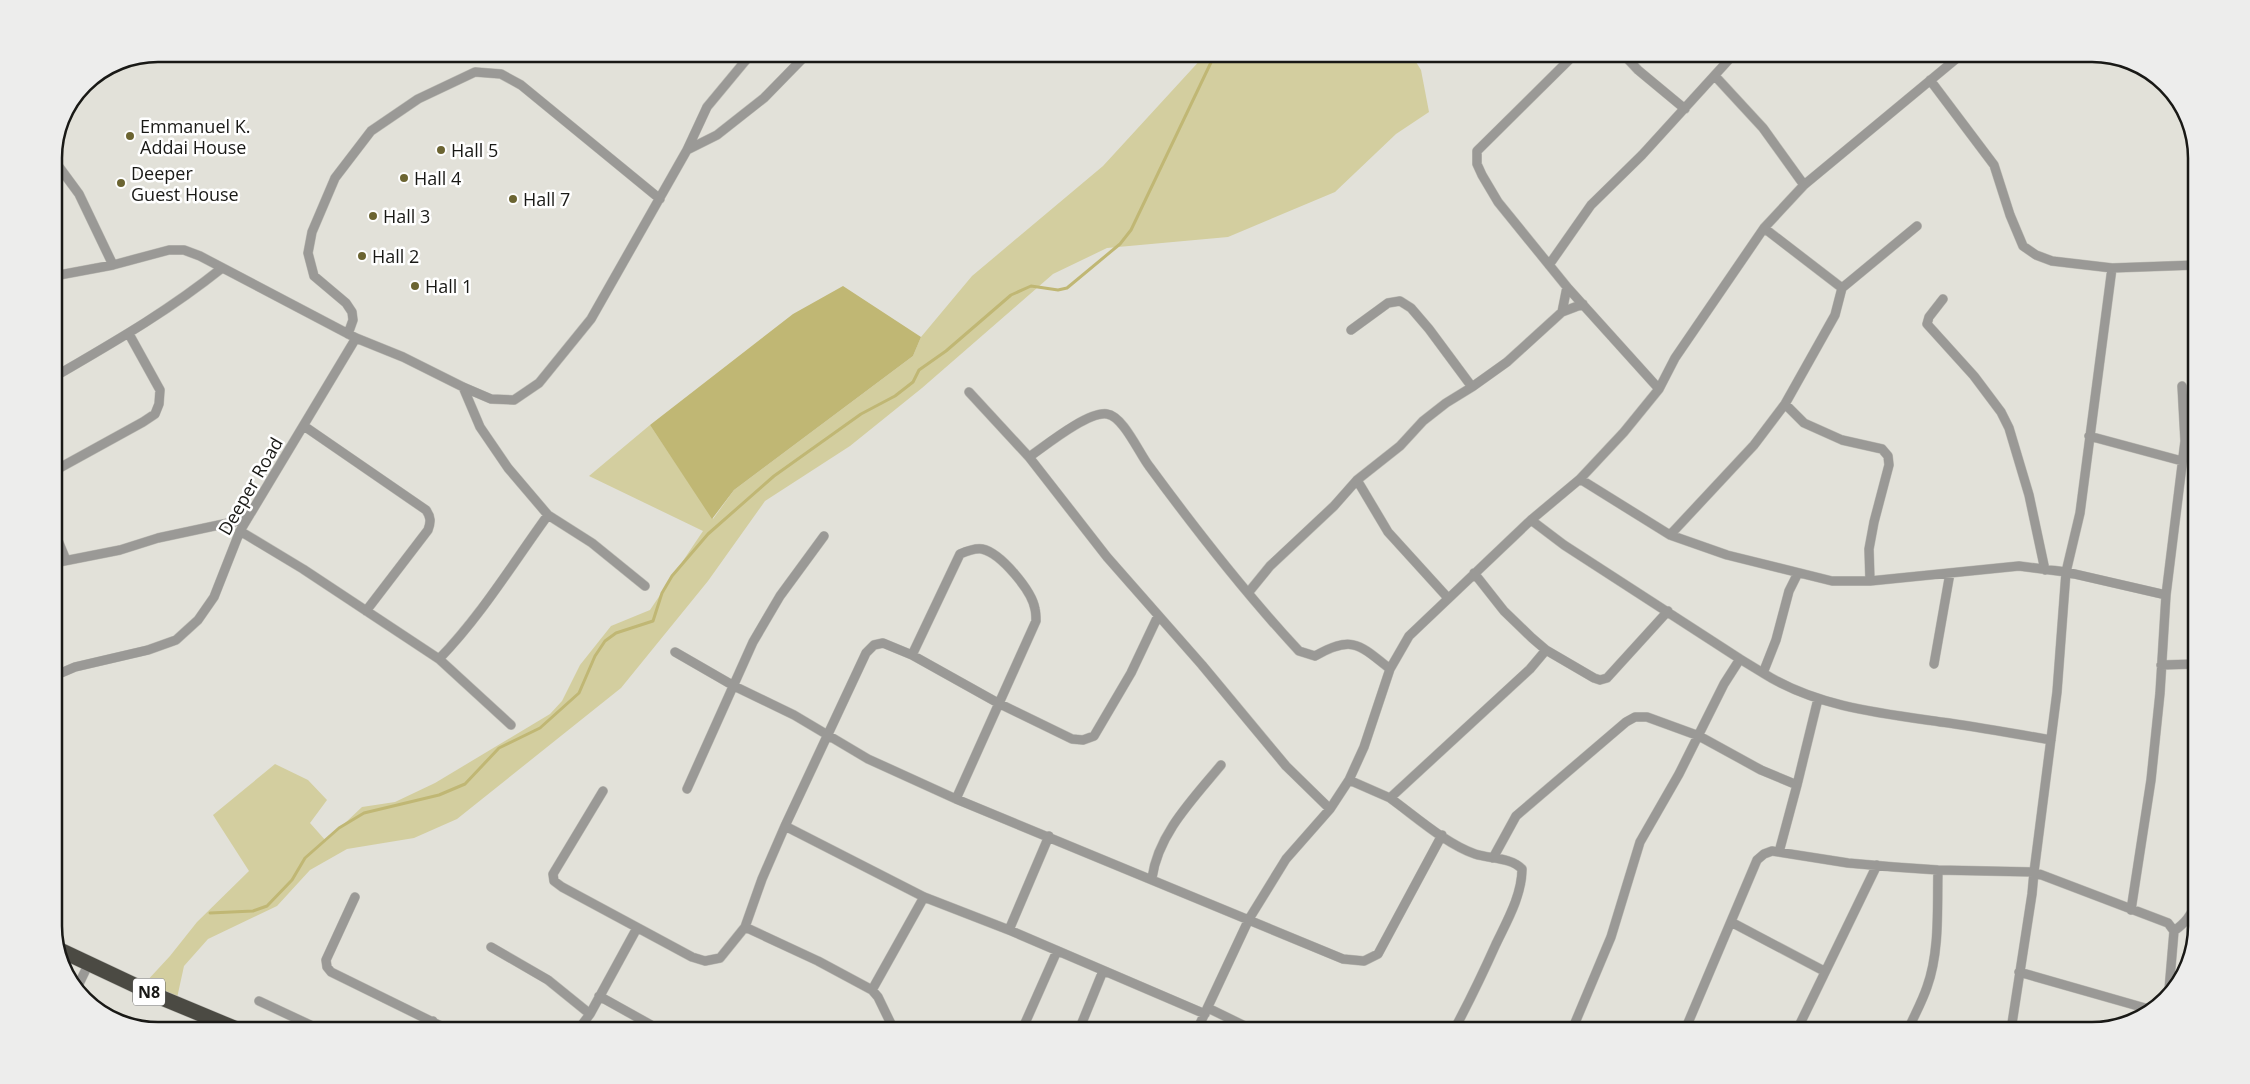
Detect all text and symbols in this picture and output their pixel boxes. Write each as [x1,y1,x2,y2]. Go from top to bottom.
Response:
place label: Emmanuel K. Addai House [140,114,251,159]
marker: Emmanuel K. Addai House [124,130,136,142]
place label: Hall 5 [451,138,498,162]
marker: Hall 5 [435,144,447,156]
place label: Deeper Guest House [131,161,239,206]
place label: Hall 4 [414,166,461,190]
marker: Hall 4 [398,172,410,184]
marker: Deeper Guest House [115,177,127,189]
place label: Hall 7 [523,187,570,211]
marker: Hall 7 [507,193,519,205]
place label: Hall 3 [383,204,430,228]
marker: Hall 3 [367,210,379,222]
place label: Hall 2 [372,244,419,268]
marker: Hall 2 [356,250,368,262]
place label: Hall 1 [425,274,472,298]
marker: Hall 1 [409,280,421,292]
street label: Deeper Road [212,433,288,539]
road number: N8 [133,979,165,1006]

